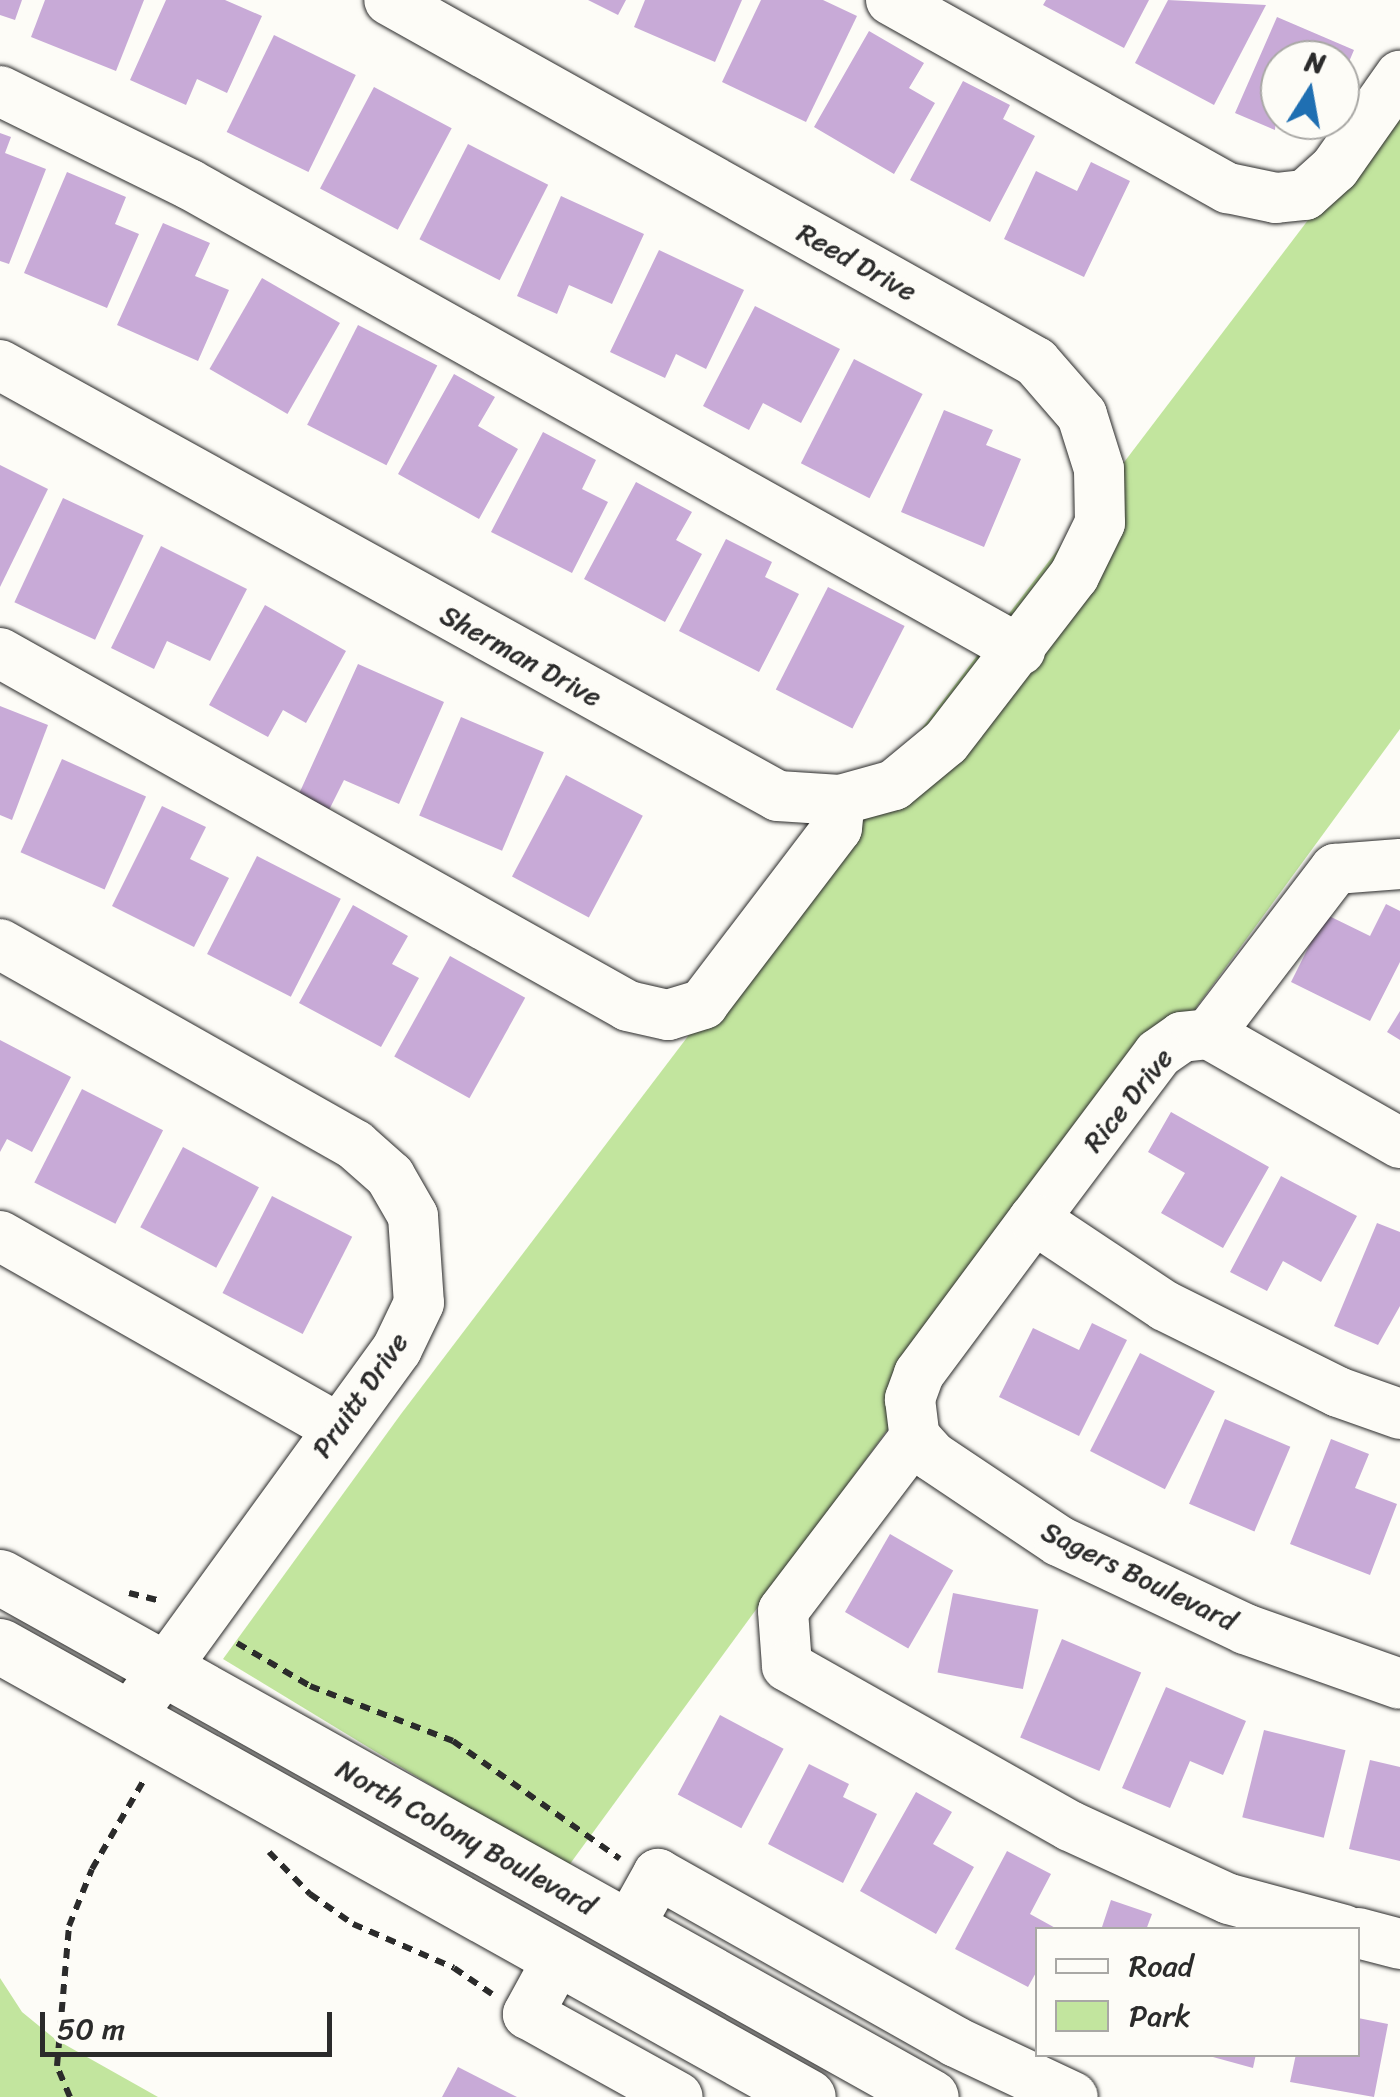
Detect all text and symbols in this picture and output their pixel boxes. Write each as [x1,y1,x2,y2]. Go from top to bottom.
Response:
text: N [1301,36,1330,88]
north arrow [1260,40,1360,140]
street label: Reed Drive [791,216,923,308]
street label: Sherman Drive [434,598,608,714]
street label: Rice Drive [1076,1041,1180,1159]
street label: Pruitt Drive [305,1326,415,1464]
street label: Sagers Boulevard [1036,1514,1242,1638]
street label: North Colony Boulevard [330,1752,602,1922]
legend [1035,1927,1360,2057]
text: Road [1129,1939,1193,1993]
text: Park [1129,1989,1191,2043]
scale bar [45,1992,338,2054]
text: 50 m [57,2002,125,2056]

